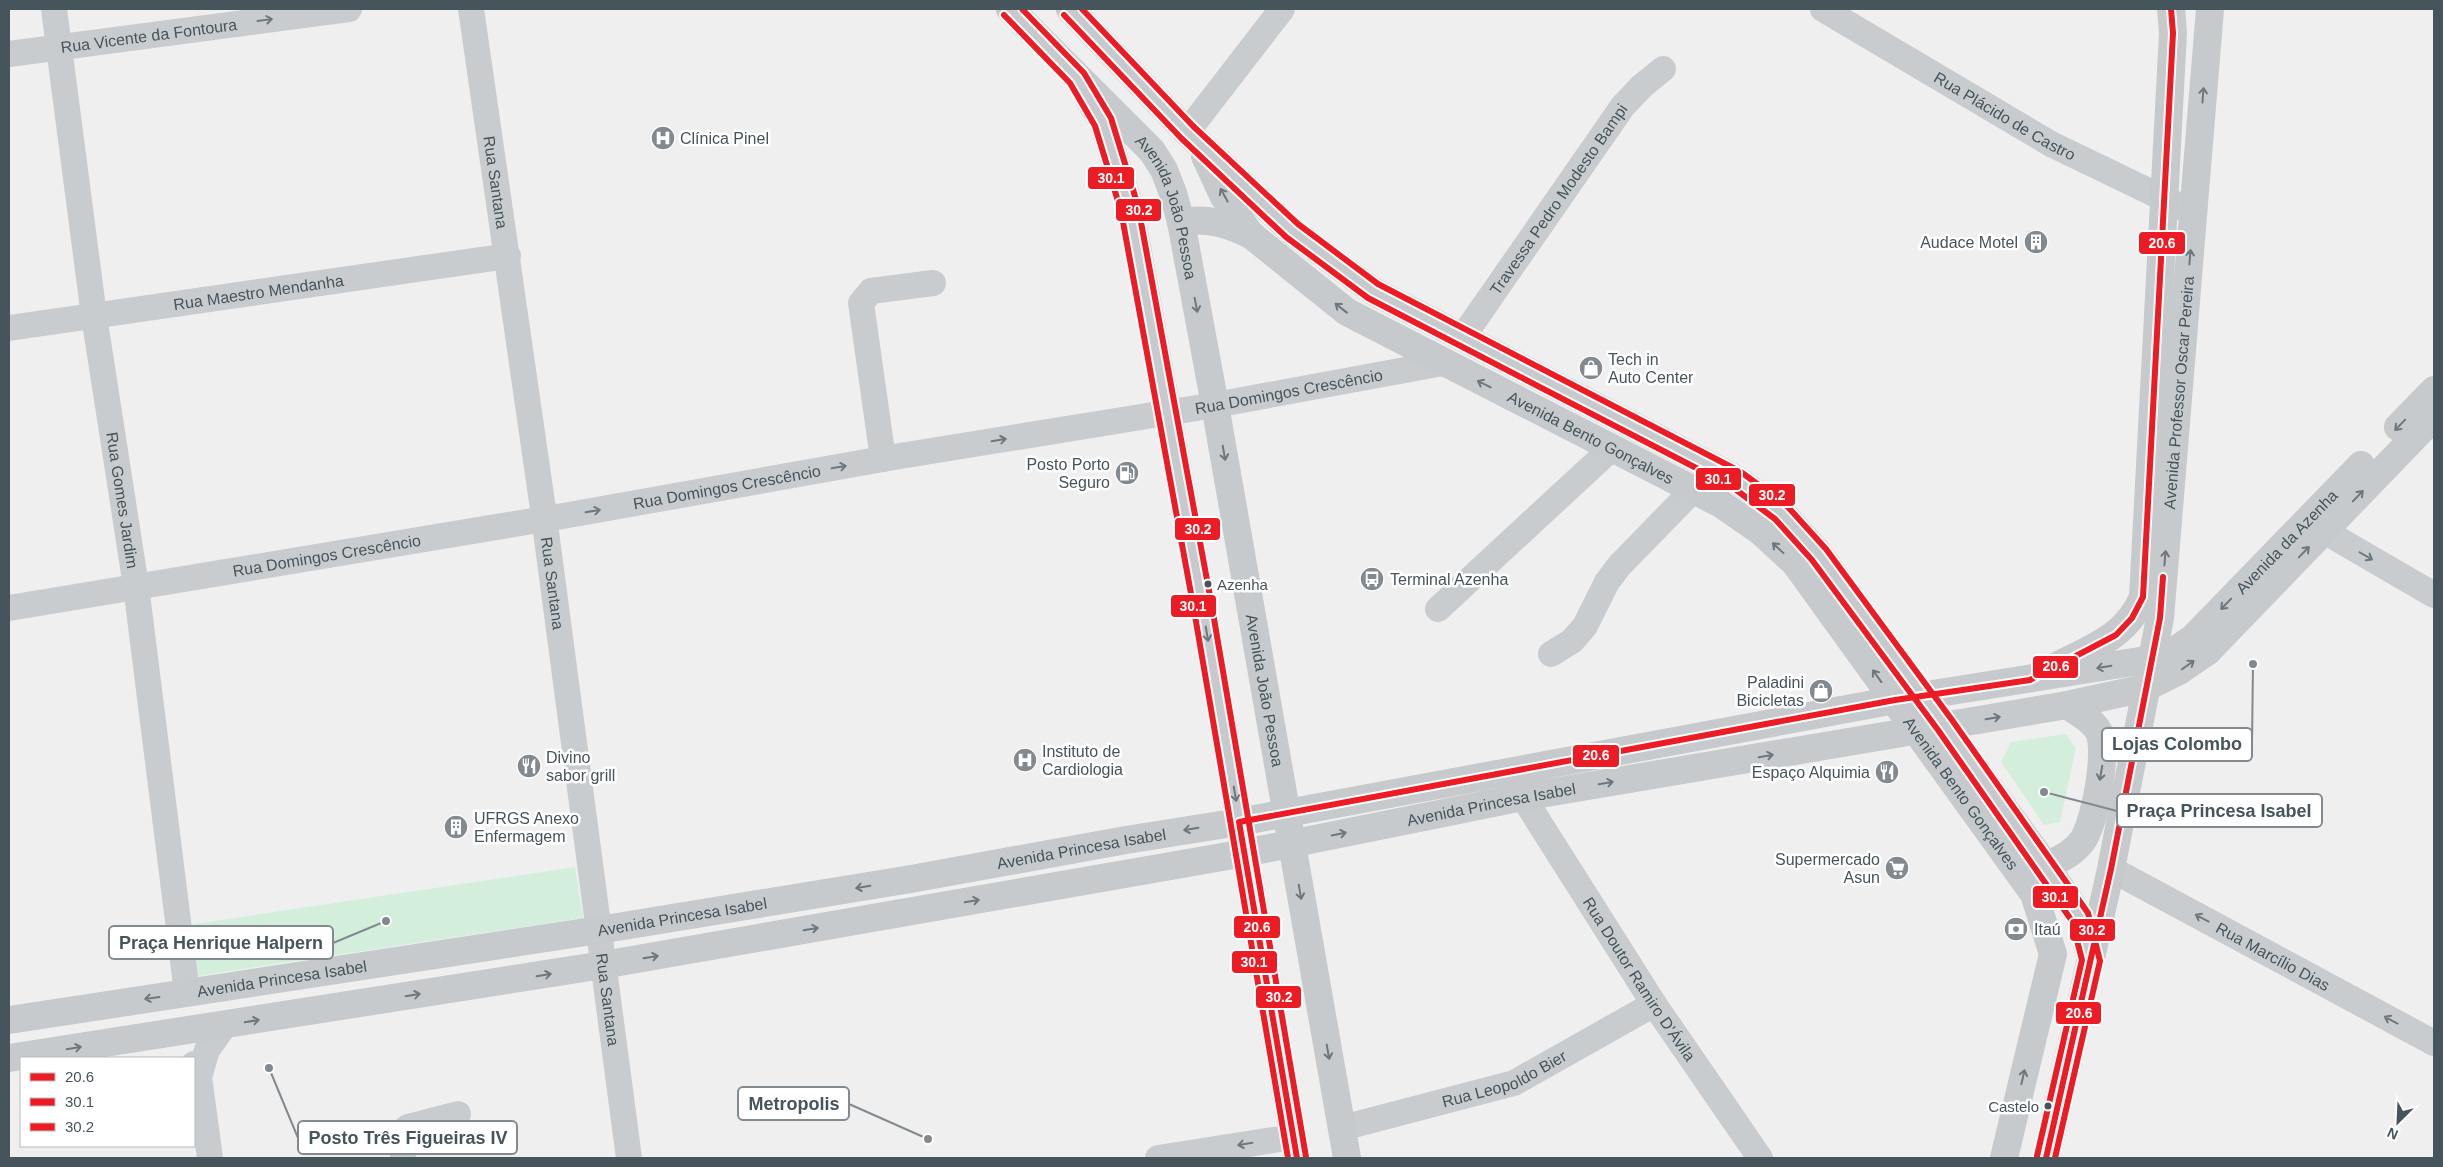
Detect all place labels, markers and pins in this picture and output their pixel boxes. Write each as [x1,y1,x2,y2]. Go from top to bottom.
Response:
hospital icon: Clínica Pinel [650,125,676,151]
place label: Clínica Pinel [680,130,769,147]
building icon: Audace Motel [2023,229,2049,255]
place label: Audace Motel [1920,234,2018,251]
place label: Tech in Auto Center [1608,351,1694,386]
shop icon: Tech in Auto Center [1578,355,1604,381]
place label: Posto Porto Seguro [1026,456,1110,491]
fuel station icon: Posto Porto Seguro [1114,460,1140,486]
bus stop icon: Terminal Azenha [1359,566,1385,592]
place label: Terminal Azenha [1390,571,1508,588]
place label: Azenha [1217,576,1269,593]
marker: Azenha [1203,579,1213,589]
place label: Paladini Bicicletas [1736,674,1804,709]
shop icon: Paladini Bicicletas [1808,678,1834,704]
callout: Lojas Colombo [2102,728,2252,761]
place label: Instituto de Cardiologia [1042,743,1123,778]
hospital icon: Instituto de Cardiologia [1012,747,1038,773]
place label: Divino sabor grill [546,749,615,784]
restaurant icon: Divino sabor grill [516,753,542,779]
restaurant icon: Espaço Alquimia [1874,759,1900,785]
place label: Espaço Alquimia [1752,764,1870,781]
callout: Praça Princesa Isabel [2117,794,2322,827]
place label: UFRGS Anexo Enfermagem [474,810,579,845]
building icon: UFRGS Anexo Enfermagem [443,814,469,840]
place label: Supermercado Asun [1775,851,1880,886]
supermarket icon: Supermercado Asun [1884,855,1910,881]
bank icon: Itaú [2003,916,2029,942]
place label: Itaú [2034,921,2061,938]
callout: Praça Henrique Halpern [109,926,333,959]
callout: Metropolis [738,1087,849,1120]
place label: Castelo [1988,1098,2039,1115]
marker: Castelo [2043,1101,2053,1111]
callout: Posto Três Figueiras IV [298,1121,517,1154]

